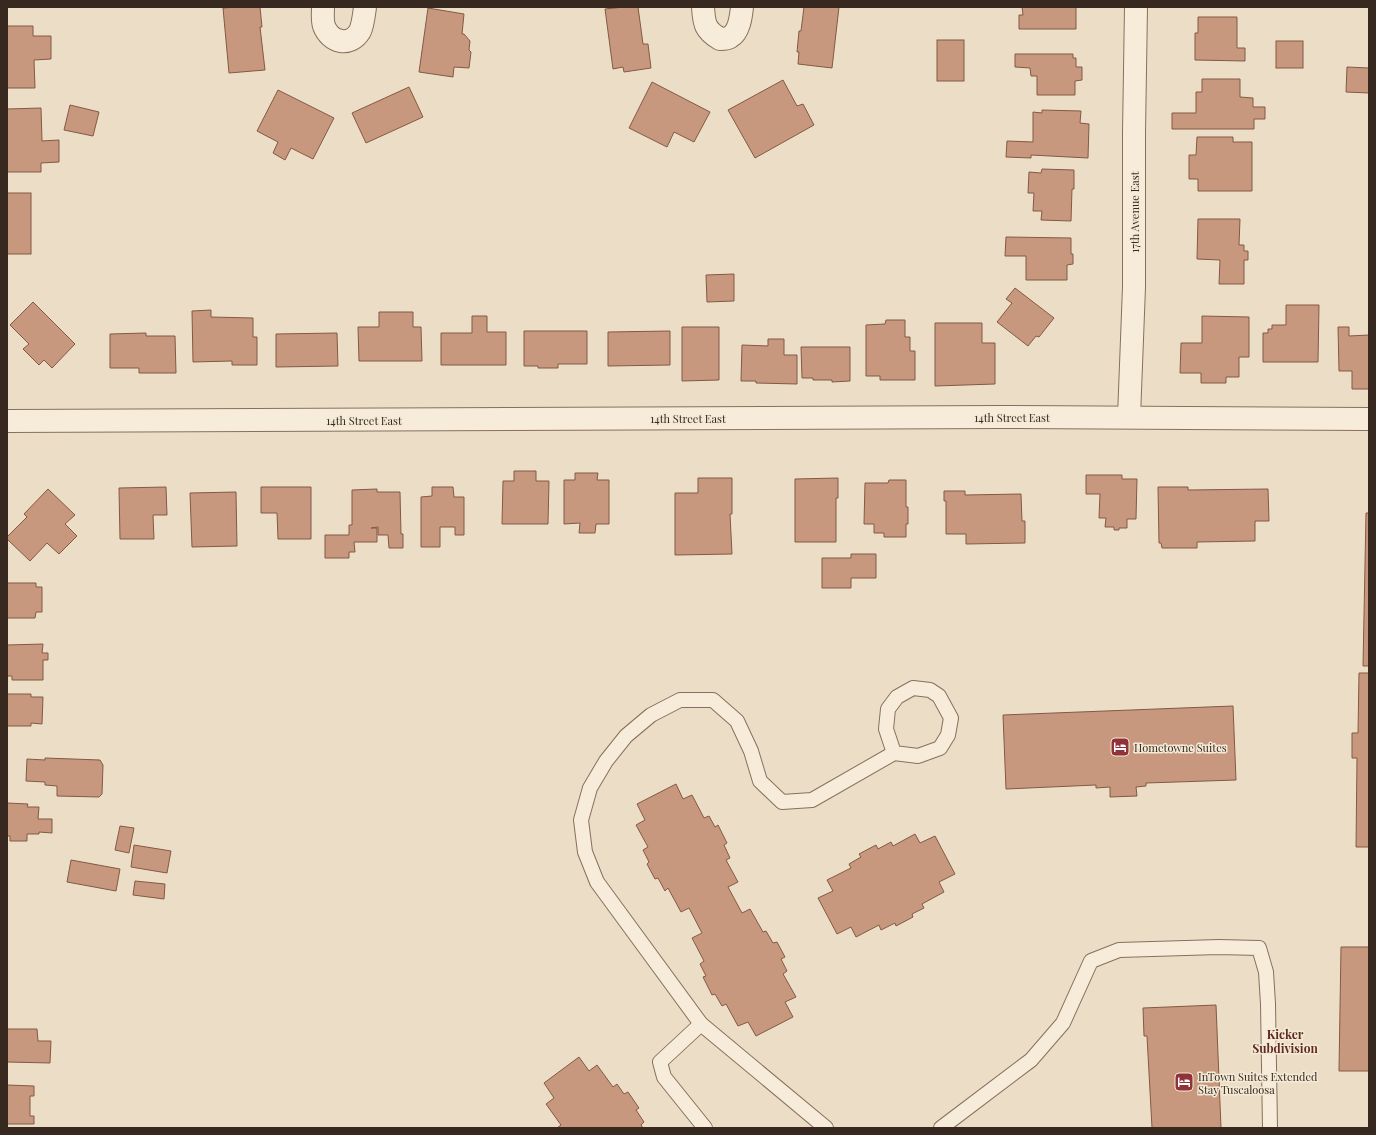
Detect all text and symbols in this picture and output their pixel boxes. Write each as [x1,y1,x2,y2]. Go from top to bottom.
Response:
street label: 17th Avenue East [1127,171,1142,253]
street label: 14th Street East [974,410,1050,425]
street label: 14th Street East [650,411,726,426]
street label: 14th Street East [326,413,402,428]
hotel icon: Hometowne Suites [1109,736,1131,758]
place label: Hometowne Suites [1134,740,1227,755]
district label: Kicker Subdivision [1252,1026,1318,1056]
place label: InTown Suites Extended Stay Tuscaloosa [1198,1069,1318,1097]
hotel icon: InTown Suites Extended Stay Tuscaloosa [1173,1071,1195,1093]

